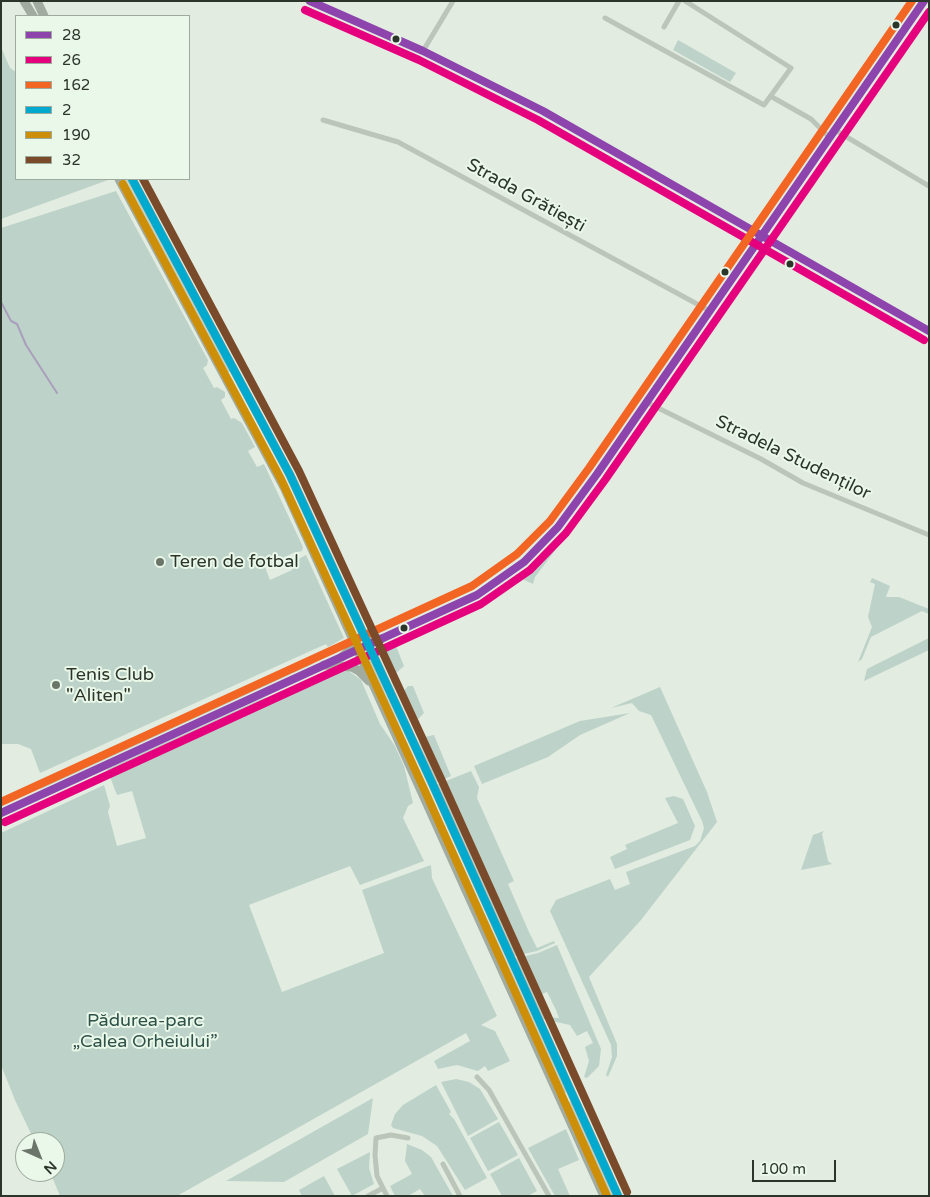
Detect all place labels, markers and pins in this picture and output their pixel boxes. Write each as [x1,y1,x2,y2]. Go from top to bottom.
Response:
unlabelled marker [891,20,901,30]
unlabelled marker [391,34,401,44]
unlabelled marker [785,259,795,269]
unlabelled marker [720,267,730,277]
place label: Teren de fotbal [170,551,299,573]
marker: Teren de fotbal [154,556,166,568]
unlabelled marker [399,623,409,633]
place label: Tenis Club "Aliten" [66,664,154,706]
marker: Tenis Club "Aliten" [50,679,62,691]

